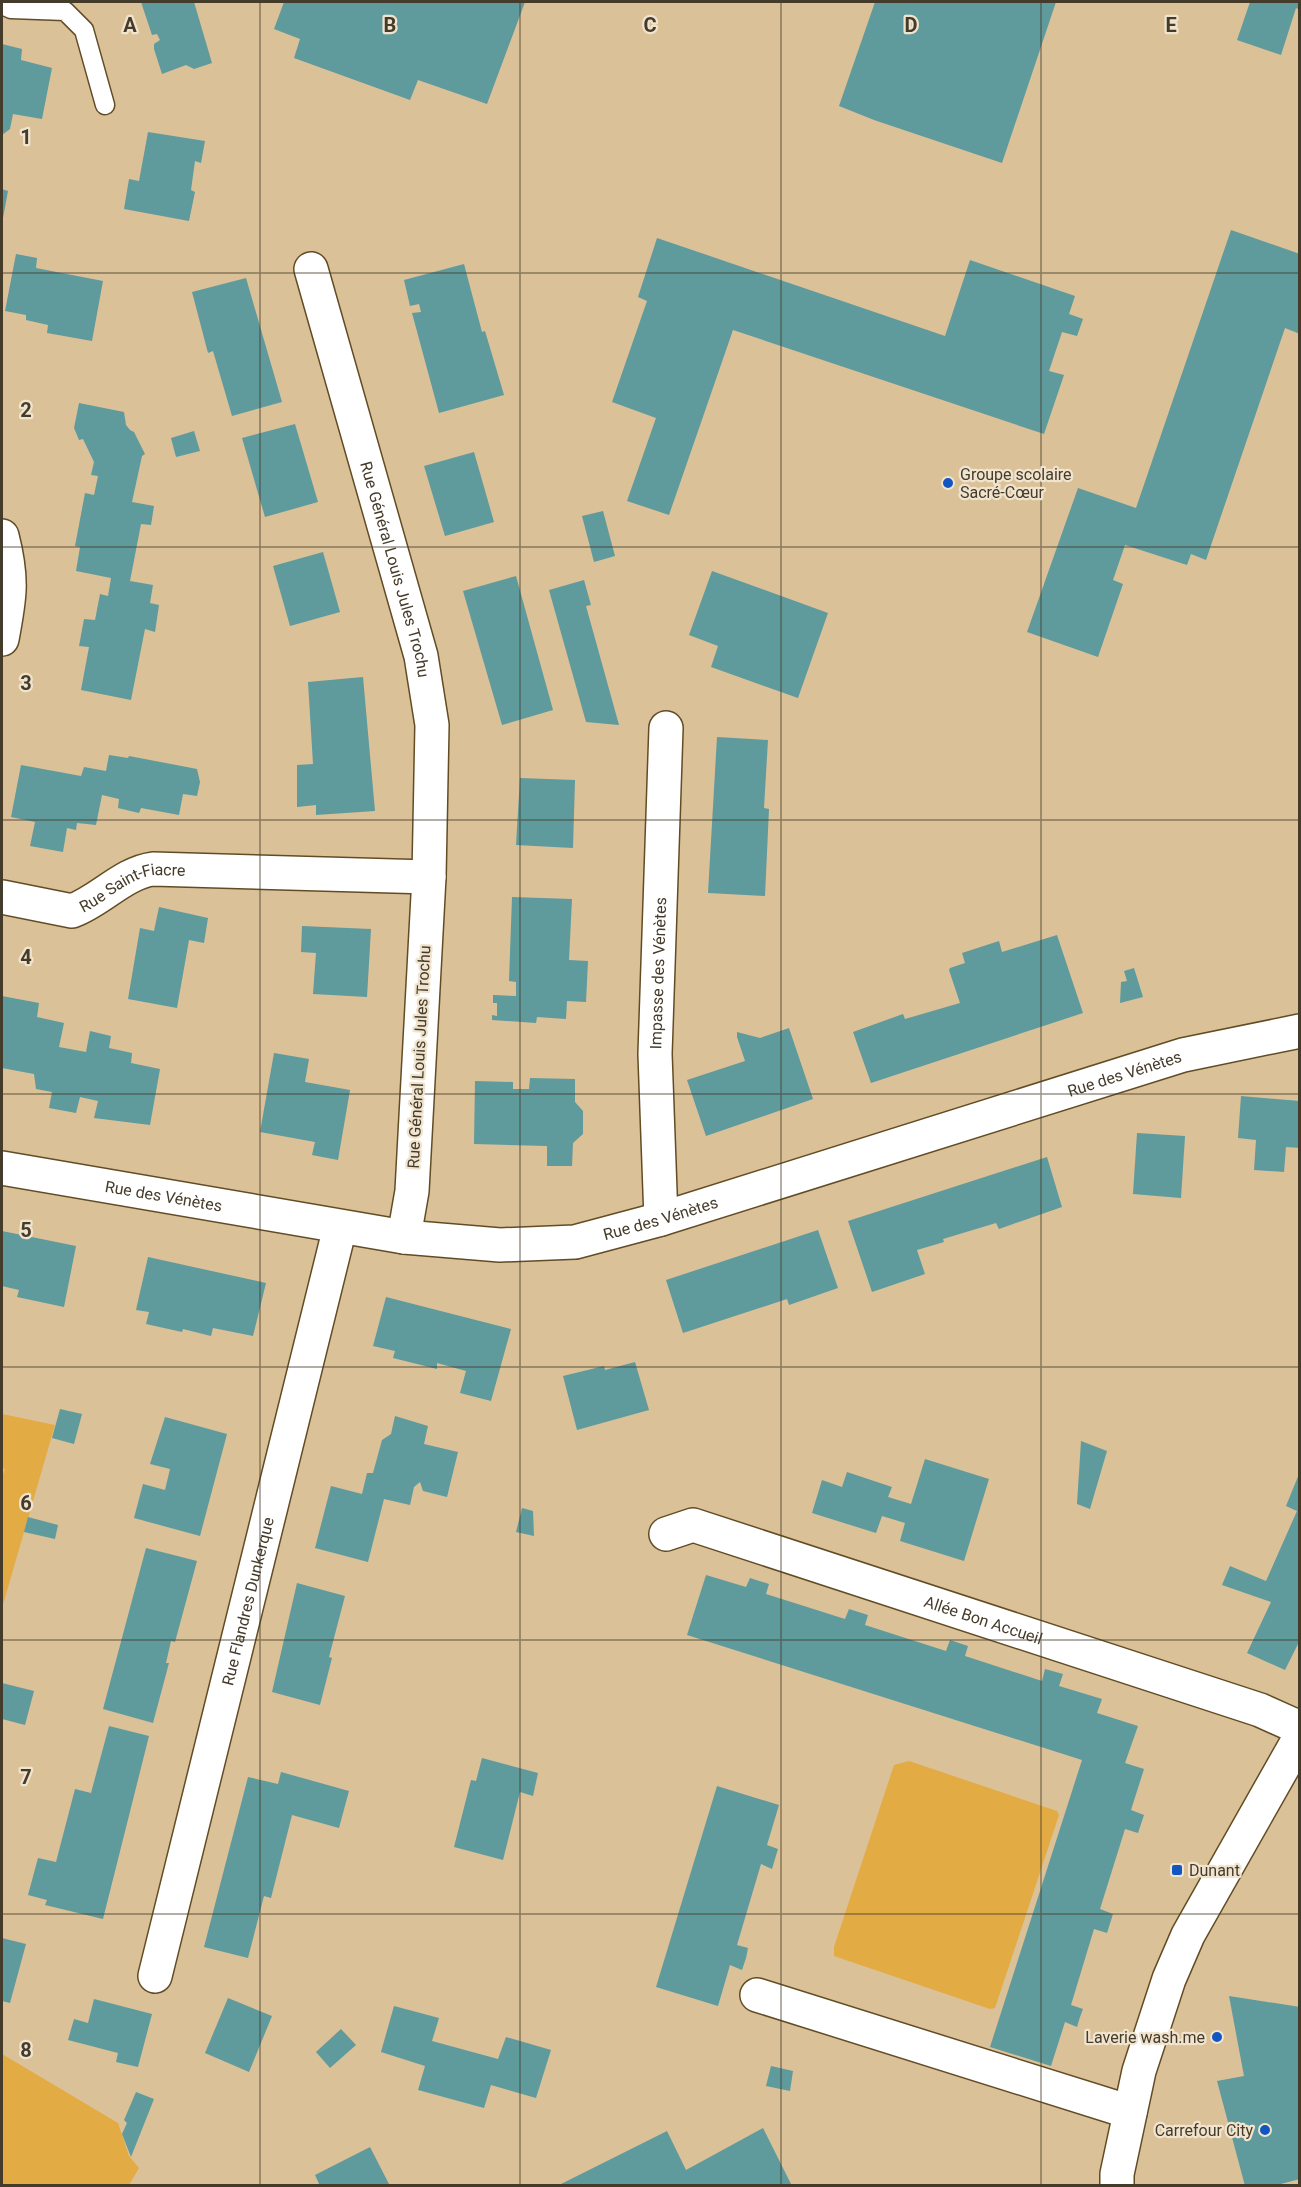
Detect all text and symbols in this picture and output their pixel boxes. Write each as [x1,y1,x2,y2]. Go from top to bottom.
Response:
text: A [123,13,137,37]
text: B [384,13,396,37]
text: C [643,13,657,37]
text: D [905,13,918,37]
text: E [1165,13,1177,37]
text: 1 [20,125,32,149]
text: 2 [20,398,32,422]
street label: Rue Général Louis Jules Trochu [357,459,434,679]
place label: Groupe scolaire Sacré-Cœur [960,465,1072,502]
marker: Groupe scolaire Sacré-Cœur [941,476,955,490]
text: 3 [20,671,32,695]
street label: Rue Saint-Fiacre [76,859,186,916]
street label: Impasse des Vénètes [646,897,670,1050]
text: 4 [20,945,32,969]
street label: Rue Général Louis Jules Trochu [404,945,434,1169]
street label: Rue des Vénètes [1065,1047,1184,1100]
street label: Rue des Vénètes [104,1176,224,1215]
street label: Rue des Vénètes [601,1192,720,1244]
text: 5 [20,1218,32,1242]
text: 6 [20,1491,32,1515]
street label: Rue Flandres Dunkerque [218,1515,277,1687]
street label: Allée Bon Accueil [922,1592,1045,1648]
text: 7 [20,1765,32,1789]
place label: Dunant [1189,1861,1240,1880]
marker: Dunant [1170,1863,1184,1877]
place label: Laverie wash.me [1085,2028,1205,2047]
marker: Laverie wash.me [1210,2030,1224,2044]
text: 8 [20,2038,32,2062]
place label: Carrefour City [1155,2121,1253,2140]
marker: Carrefour City [1258,2123,1272,2137]

